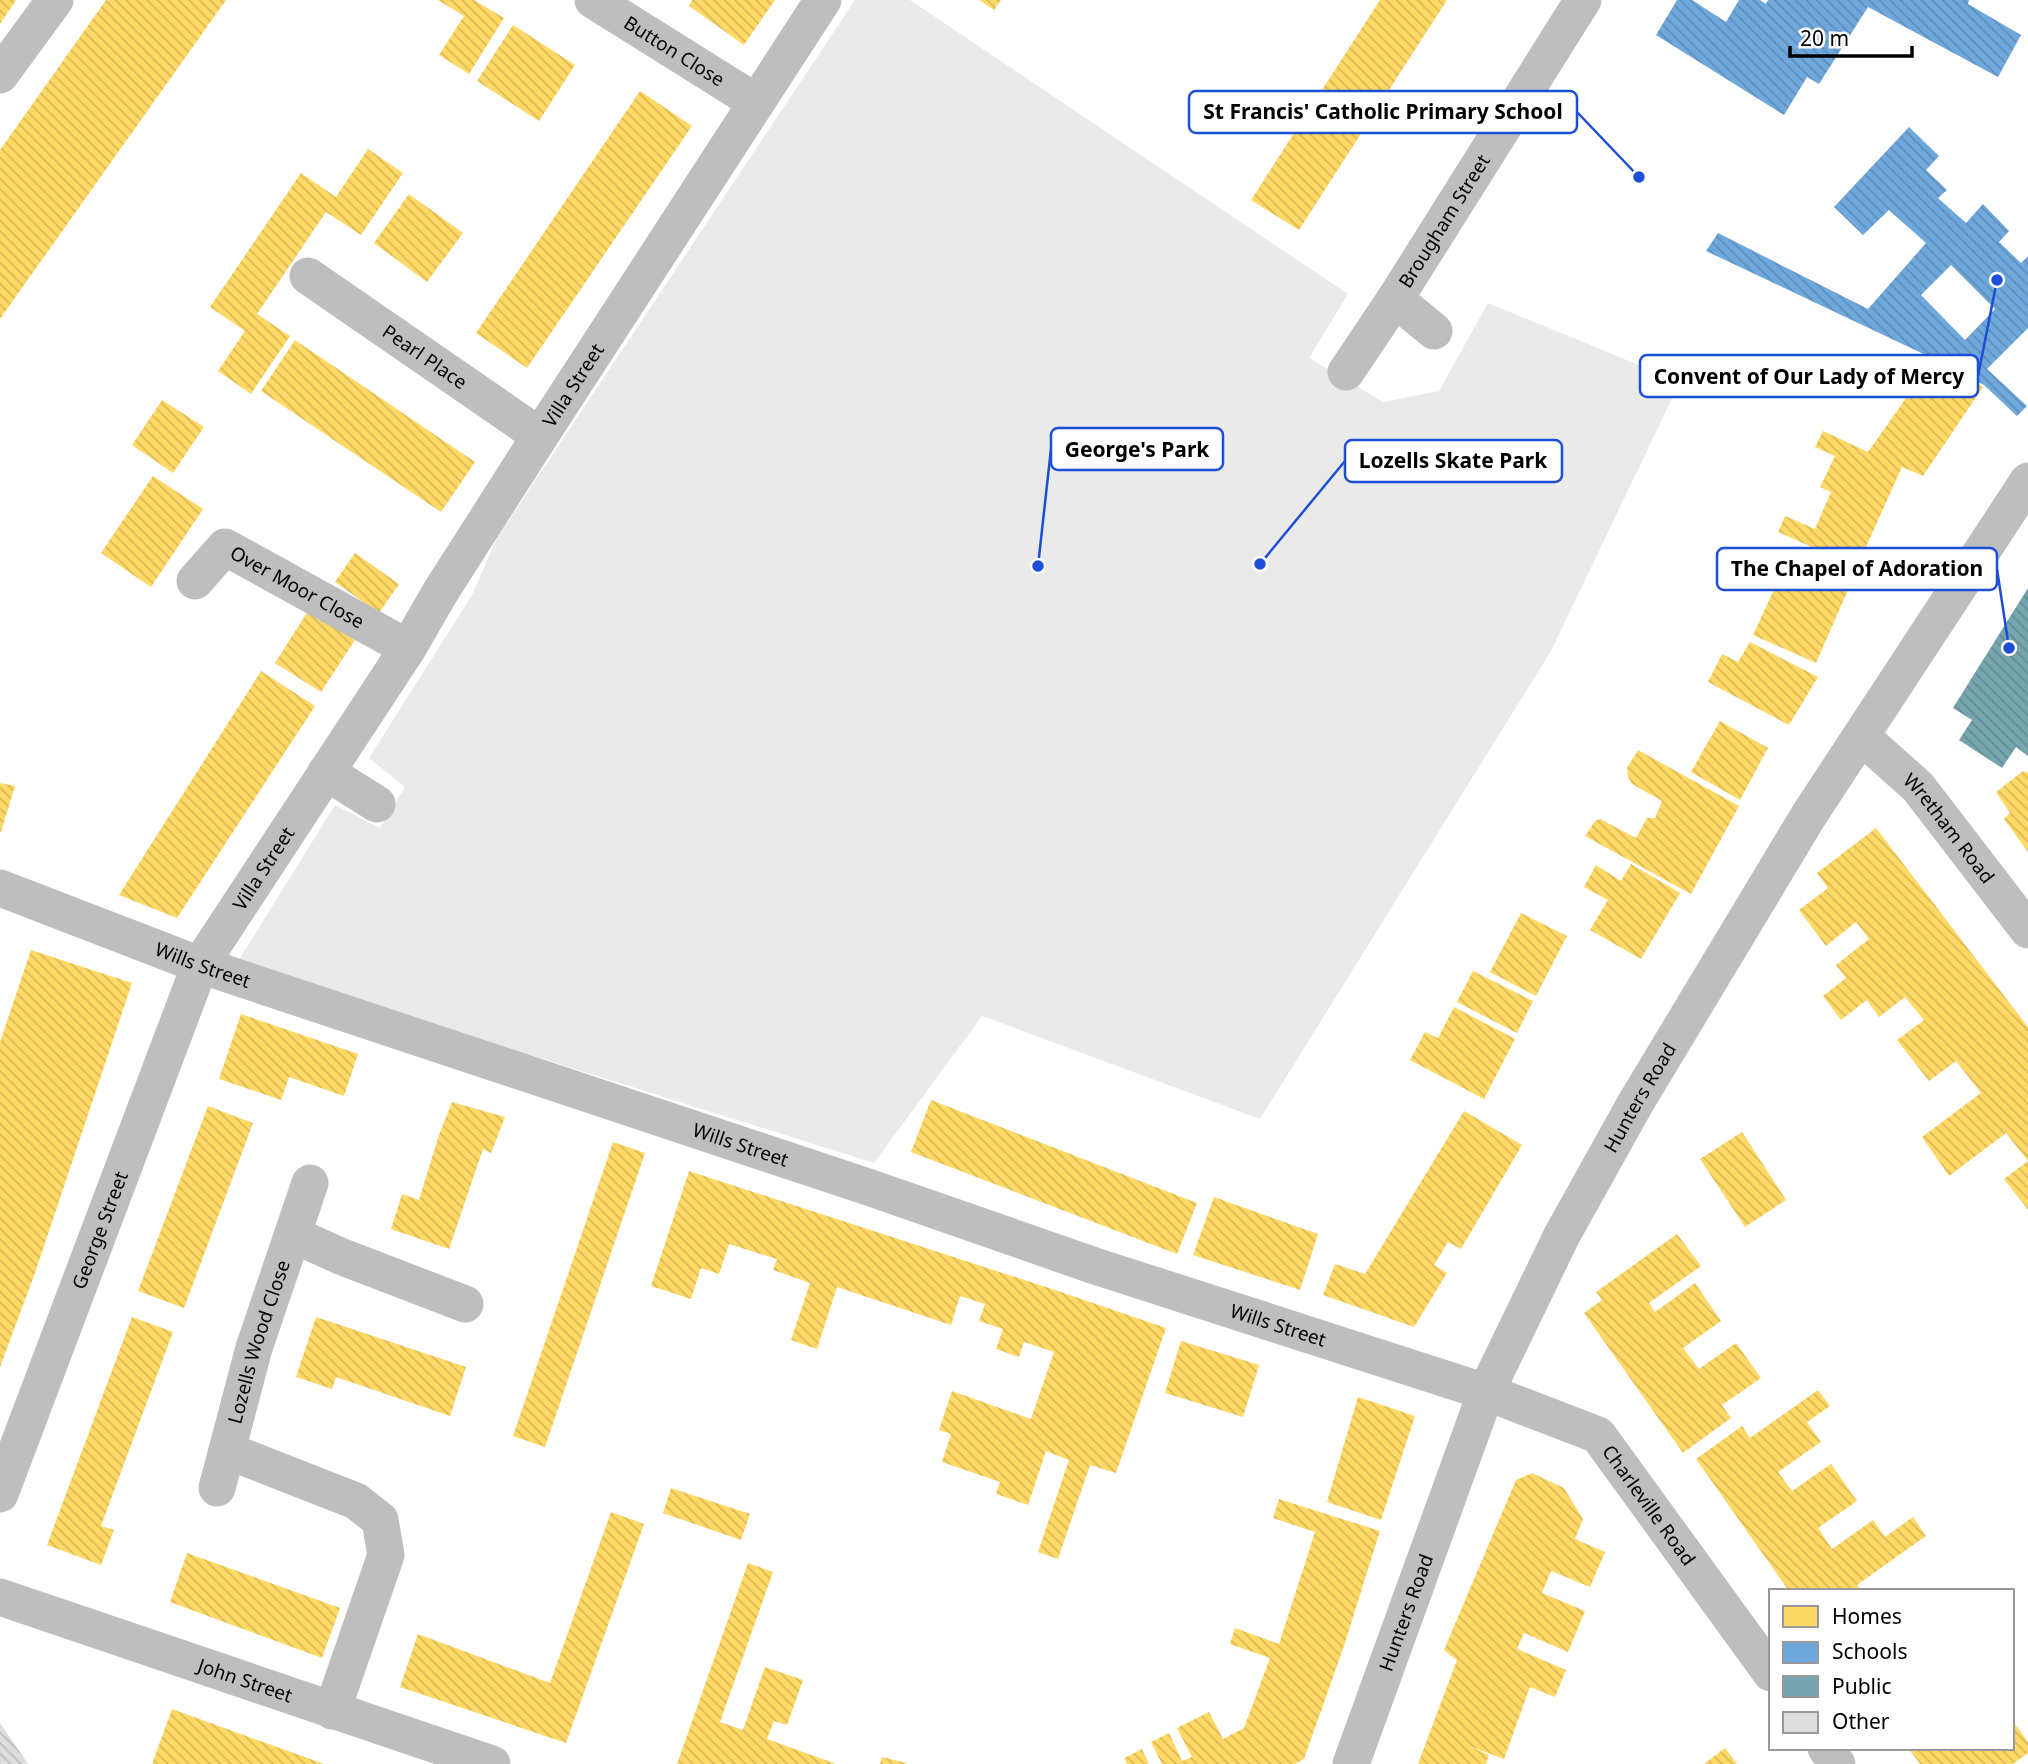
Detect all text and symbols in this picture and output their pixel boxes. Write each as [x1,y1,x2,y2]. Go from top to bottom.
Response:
street label: Button Close [619,10,730,92]
scale bar [1790,14,1912,58]
text: 20 m [1800,24,1849,52]
callout: St Francis' Catholic Primary School [1189,91,1577,133]
text: St Francis' Catholic Primary School [1203,97,1563,125]
street label: Brougham Street [1392,149,1496,293]
street label: Pearl Place [377,318,472,395]
street label: Villa Street [536,338,610,432]
callout: Convent of Our Lady of Mercy [1640,355,1978,397]
text: Convent of Our Lady of Mercy [1654,362,1964,390]
callout: George's Park [1051,428,1223,470]
text: George's Park [1065,435,1210,463]
callout: Lozells Skate Park [1345,440,1562,482]
text: Lozells Skate Park [1359,446,1548,474]
street label: Over Moor Close [226,539,369,634]
callout: The Chapel of Adoration [1717,548,1997,590]
text: The Chapel of Adoration [1731,554,1983,582]
street label: Wretham Road [1898,767,2000,889]
street label: Villa Street [226,822,300,915]
street label: Wills Street [151,936,254,994]
street label: Hunters Road [1598,1038,1682,1157]
street label: Wills Street [689,1117,792,1173]
street label: George Street [66,1167,134,1293]
street label: Lozells Wood Close [222,1257,296,1427]
street label: Wills Street [1227,1297,1330,1353]
street label: Charleville Road [1596,1439,1702,1571]
street label: Hunters Road [1373,1551,1439,1675]
legend [1769,1589,2014,1750]
text: Homes [1832,1602,1902,1630]
text: Schools [1832,1637,1907,1665]
street label: John Street [193,1652,296,1708]
text: Public [1832,1672,1892,1700]
text: Other [1832,1707,1890,1735]

